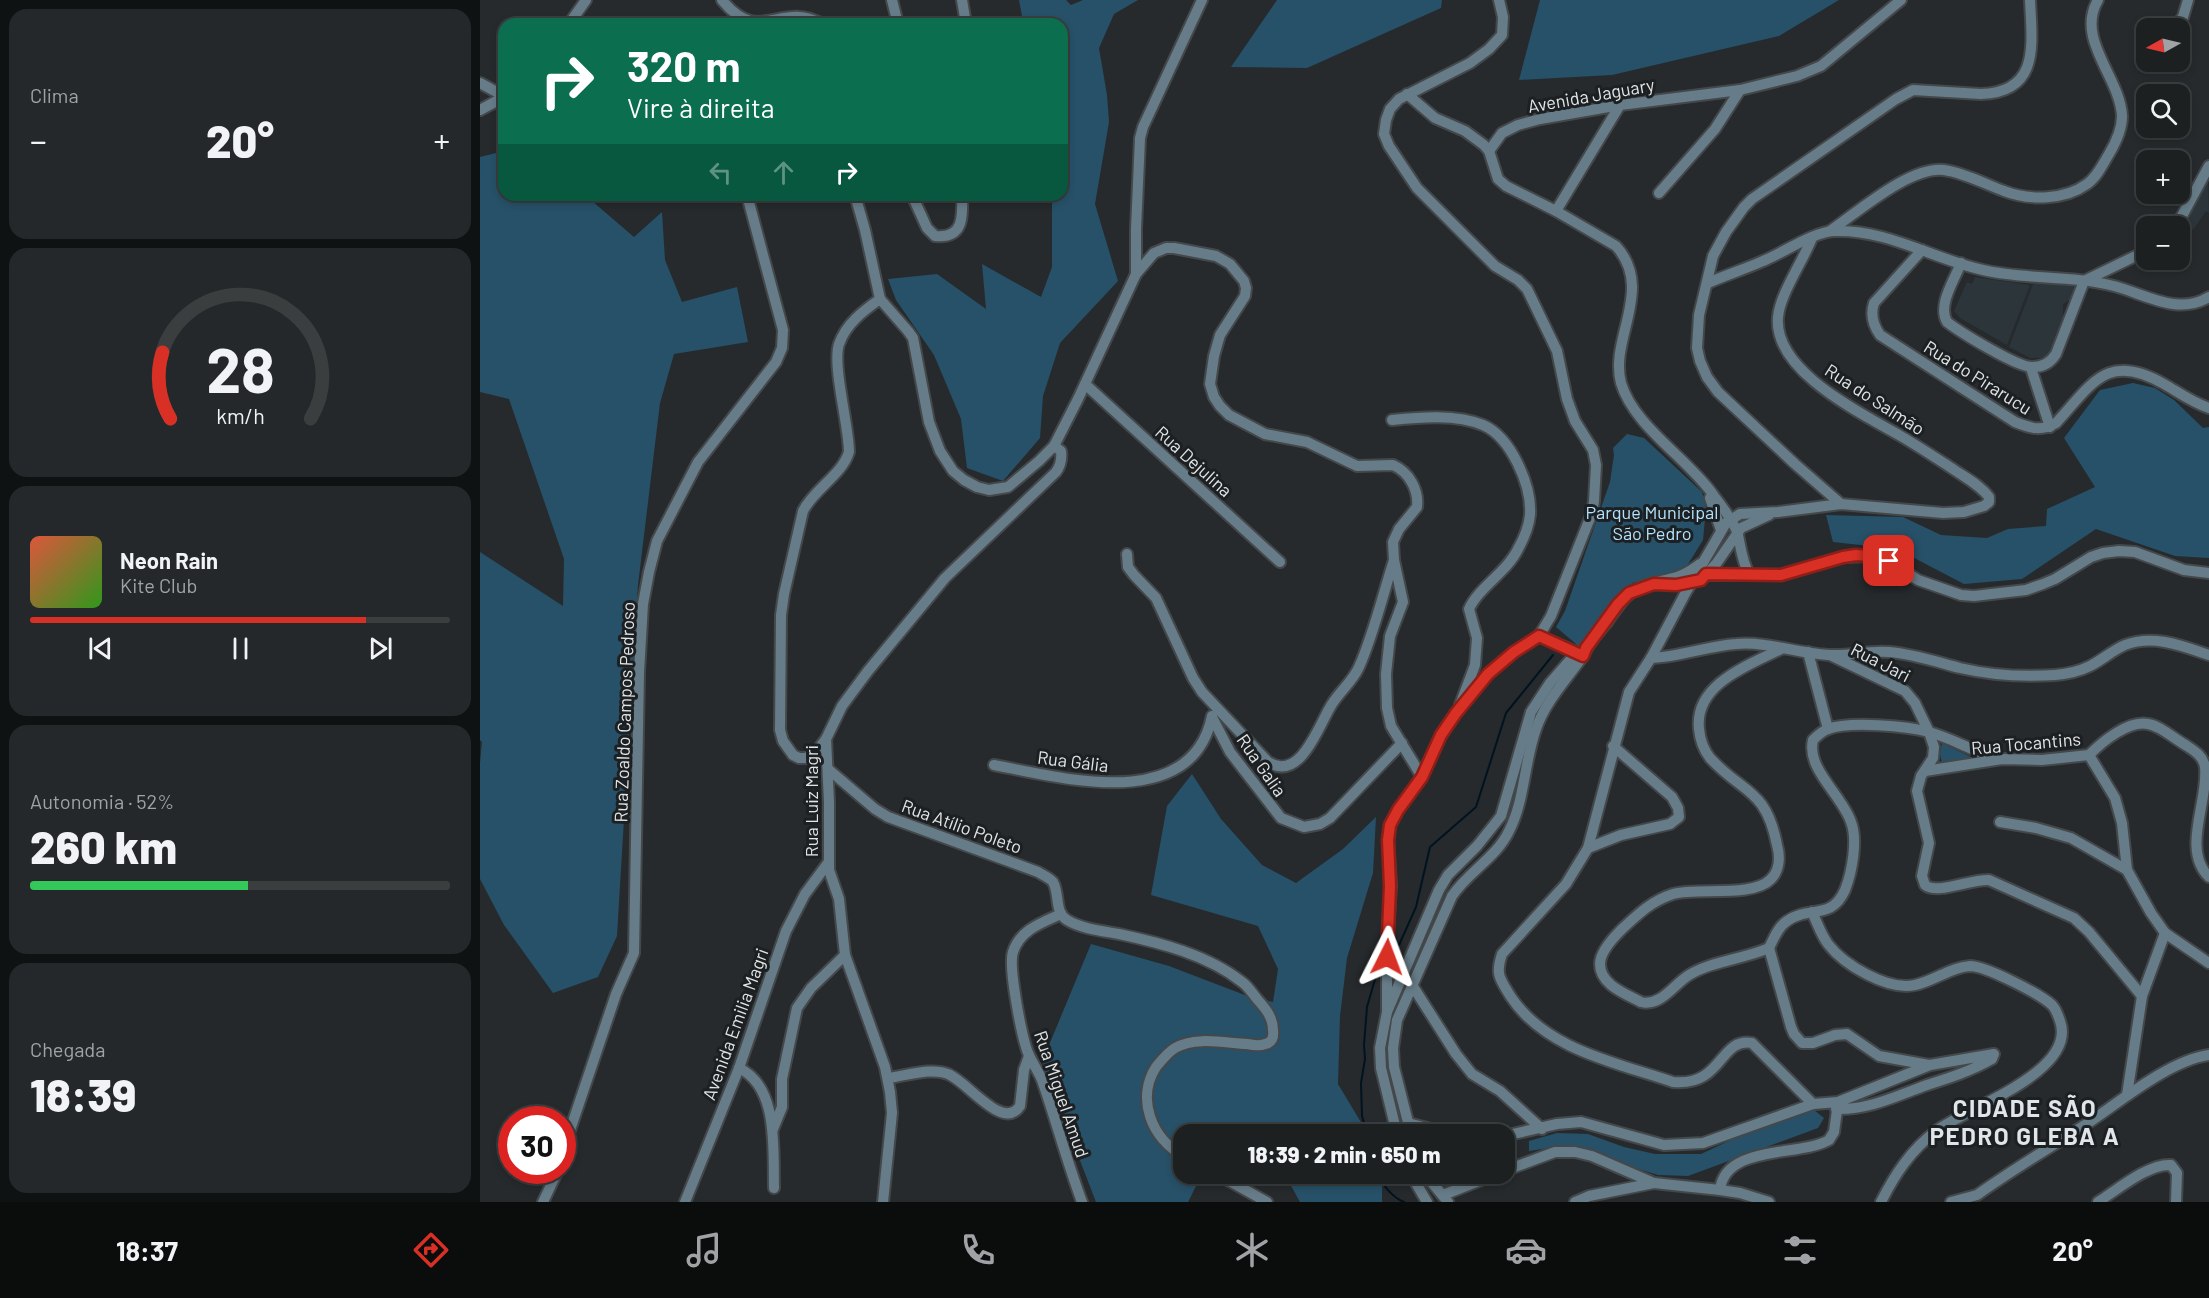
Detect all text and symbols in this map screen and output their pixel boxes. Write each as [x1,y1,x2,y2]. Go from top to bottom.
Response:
north arrow [2136,18,2190,72]
map controls [2136,18,2190,270]
text: 320 m [627,40,741,90]
icon: right [528,42,606,120]
street label: Avenida Jaguary [1526,73,1656,117]
text: Clima [30,83,79,107]
button: search [2136,84,2190,138]
text: Vire à direita [627,91,775,123]
text: 20° [206,113,274,167]
text: − [30,120,47,160]
text: + [434,120,450,160]
button: + [2136,150,2190,204]
icon: left [704,156,737,189]
icon: ahead [767,156,800,189]
icon: right [830,156,863,189]
button: − [2136,216,2190,270]
text: 28 [206,332,274,406]
street label: Rua do Pirarucu [1920,335,2036,419]
street label: Rua do Salmão [1821,359,1929,439]
text: km/h [216,404,264,429]
street label: Rua Dejulina [1151,421,1237,501]
park label: Parque Municipal São Pedro [1586,501,1718,544]
pin [1863,535,1914,586]
icon: arrive [1872,544,1905,577]
text: Neon Rain [120,547,218,573]
text: Kite Club [120,573,197,597]
street label: Rua Zoaldo Campos Pedroso [609,601,639,823]
icon: previous [84,632,117,665]
icon: pause [224,632,257,665]
icon: next [364,632,397,665]
street label: Rua Jari [1847,638,1915,686]
street label: Rua Tocantins [1970,727,2082,759]
street label: Rua Galia [1232,729,1292,801]
street label: Rua Luiz Magri [800,745,822,857]
street label: Rua Gália [1036,746,1110,776]
text: Autonomia · 52% [30,789,174,813]
street label: Rua Atílio Poleto [899,794,1025,858]
text: 260 km [30,819,177,873]
position arrow [1355,925,1419,989]
street label: Avenida Emilia Magri [697,945,773,1103]
street label: Rua Miguel Amud [1030,1028,1094,1160]
text: Chegada [30,1037,106,1061]
text: 18:39 [30,1067,136,1121]
district label: CIDADE SÃO PEDRO GLEBA A [1930,1093,2120,1150]
speed limit sign: 30 [498,1106,576,1184]
text: 18:39 · 2 min · 650 m [1248,1141,1440,1167]
icon: directions [410,1229,452,1271]
icon: music [683,1229,725,1271]
icon: phone [957,1229,999,1271]
icon: climate [1231,1229,1273,1271]
icon: car [1505,1229,1547,1271]
icon: filters [1779,1229,1821,1271]
text: 18:37 [116,1234,178,1266]
text: 20° [2052,1234,2093,1266]

